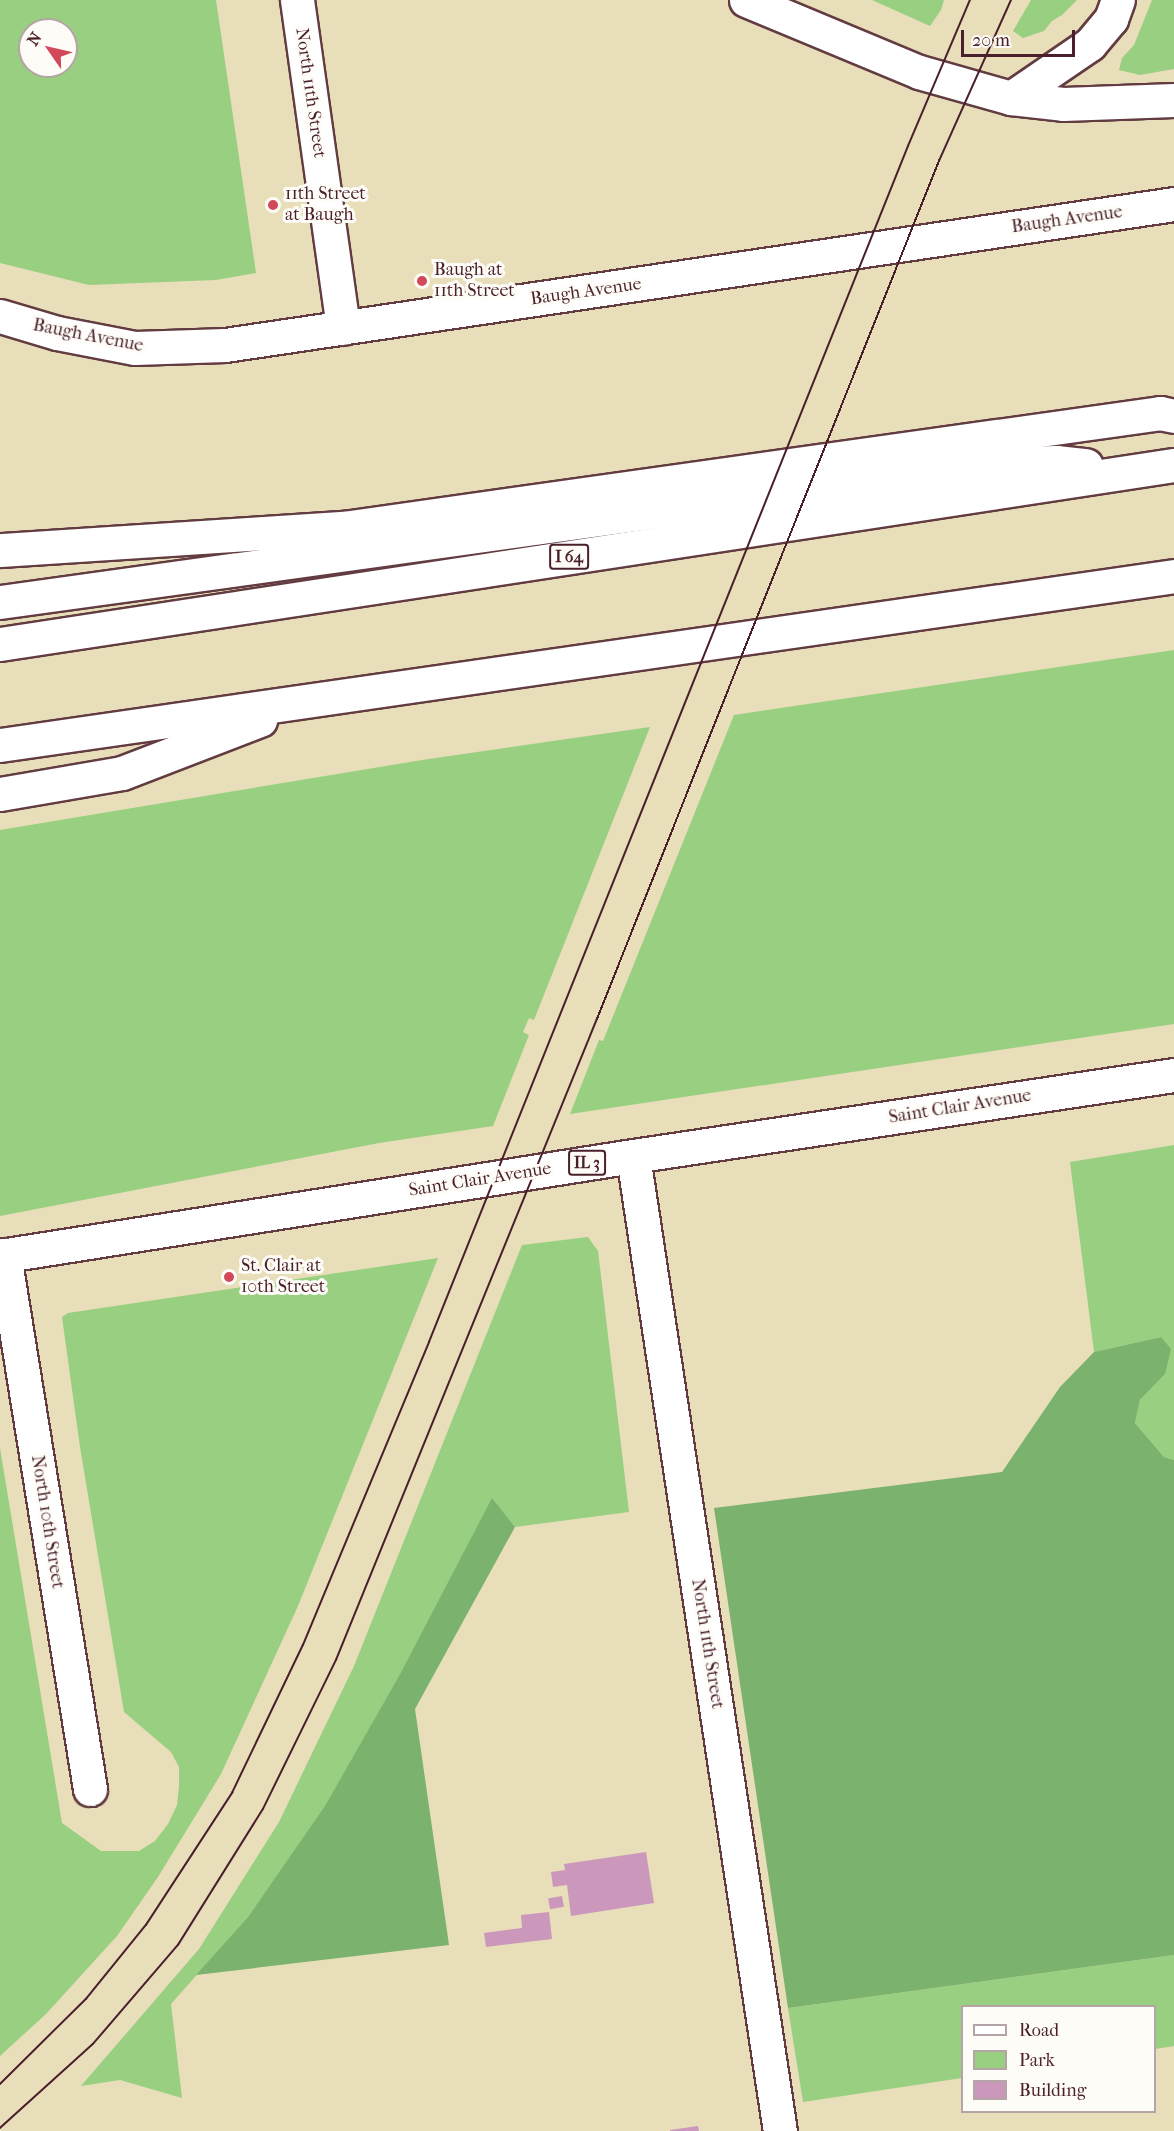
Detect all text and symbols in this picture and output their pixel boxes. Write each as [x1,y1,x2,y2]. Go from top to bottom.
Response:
north arrow [18,18,78,78]
scale bar [964,18,1078,56]
street label: North 11th Street [290,27,330,159]
text: N [23,28,46,49]
text: 20 m [972,30,1010,51]
place label: 11th Street at Baugh [285,184,366,226]
marker: 11th Street at Baugh [266,198,280,212]
street label: Baugh Avenue [1010,202,1124,238]
place label: Baugh at 11th Street [434,260,515,302]
marker: Baugh at 11th Street [415,274,429,288]
street label: Baugh Avenue [529,274,643,310]
street label: Baugh Avenue [31,315,145,357]
road number: I 64 [548,544,590,570]
street label: Saint Clair Avenue [887,1085,1033,1129]
road number: IL 3 [568,1150,606,1176]
street label: Saint Clair Avenue [407,1158,553,1202]
place label: St. Clair at 10th Street [241,1256,325,1298]
marker: St. Clair at 10th Street [222,1270,236,1284]
street label: North 10th Street [26,1454,68,1590]
street label: North 11th Street [686,1578,728,1710]
legend [961,2005,1156,2113]
text: Road [1019,2020,1059,2041]
text: Park [1019,2050,1055,2071]
text: Building [1019,2080,1086,2101]

